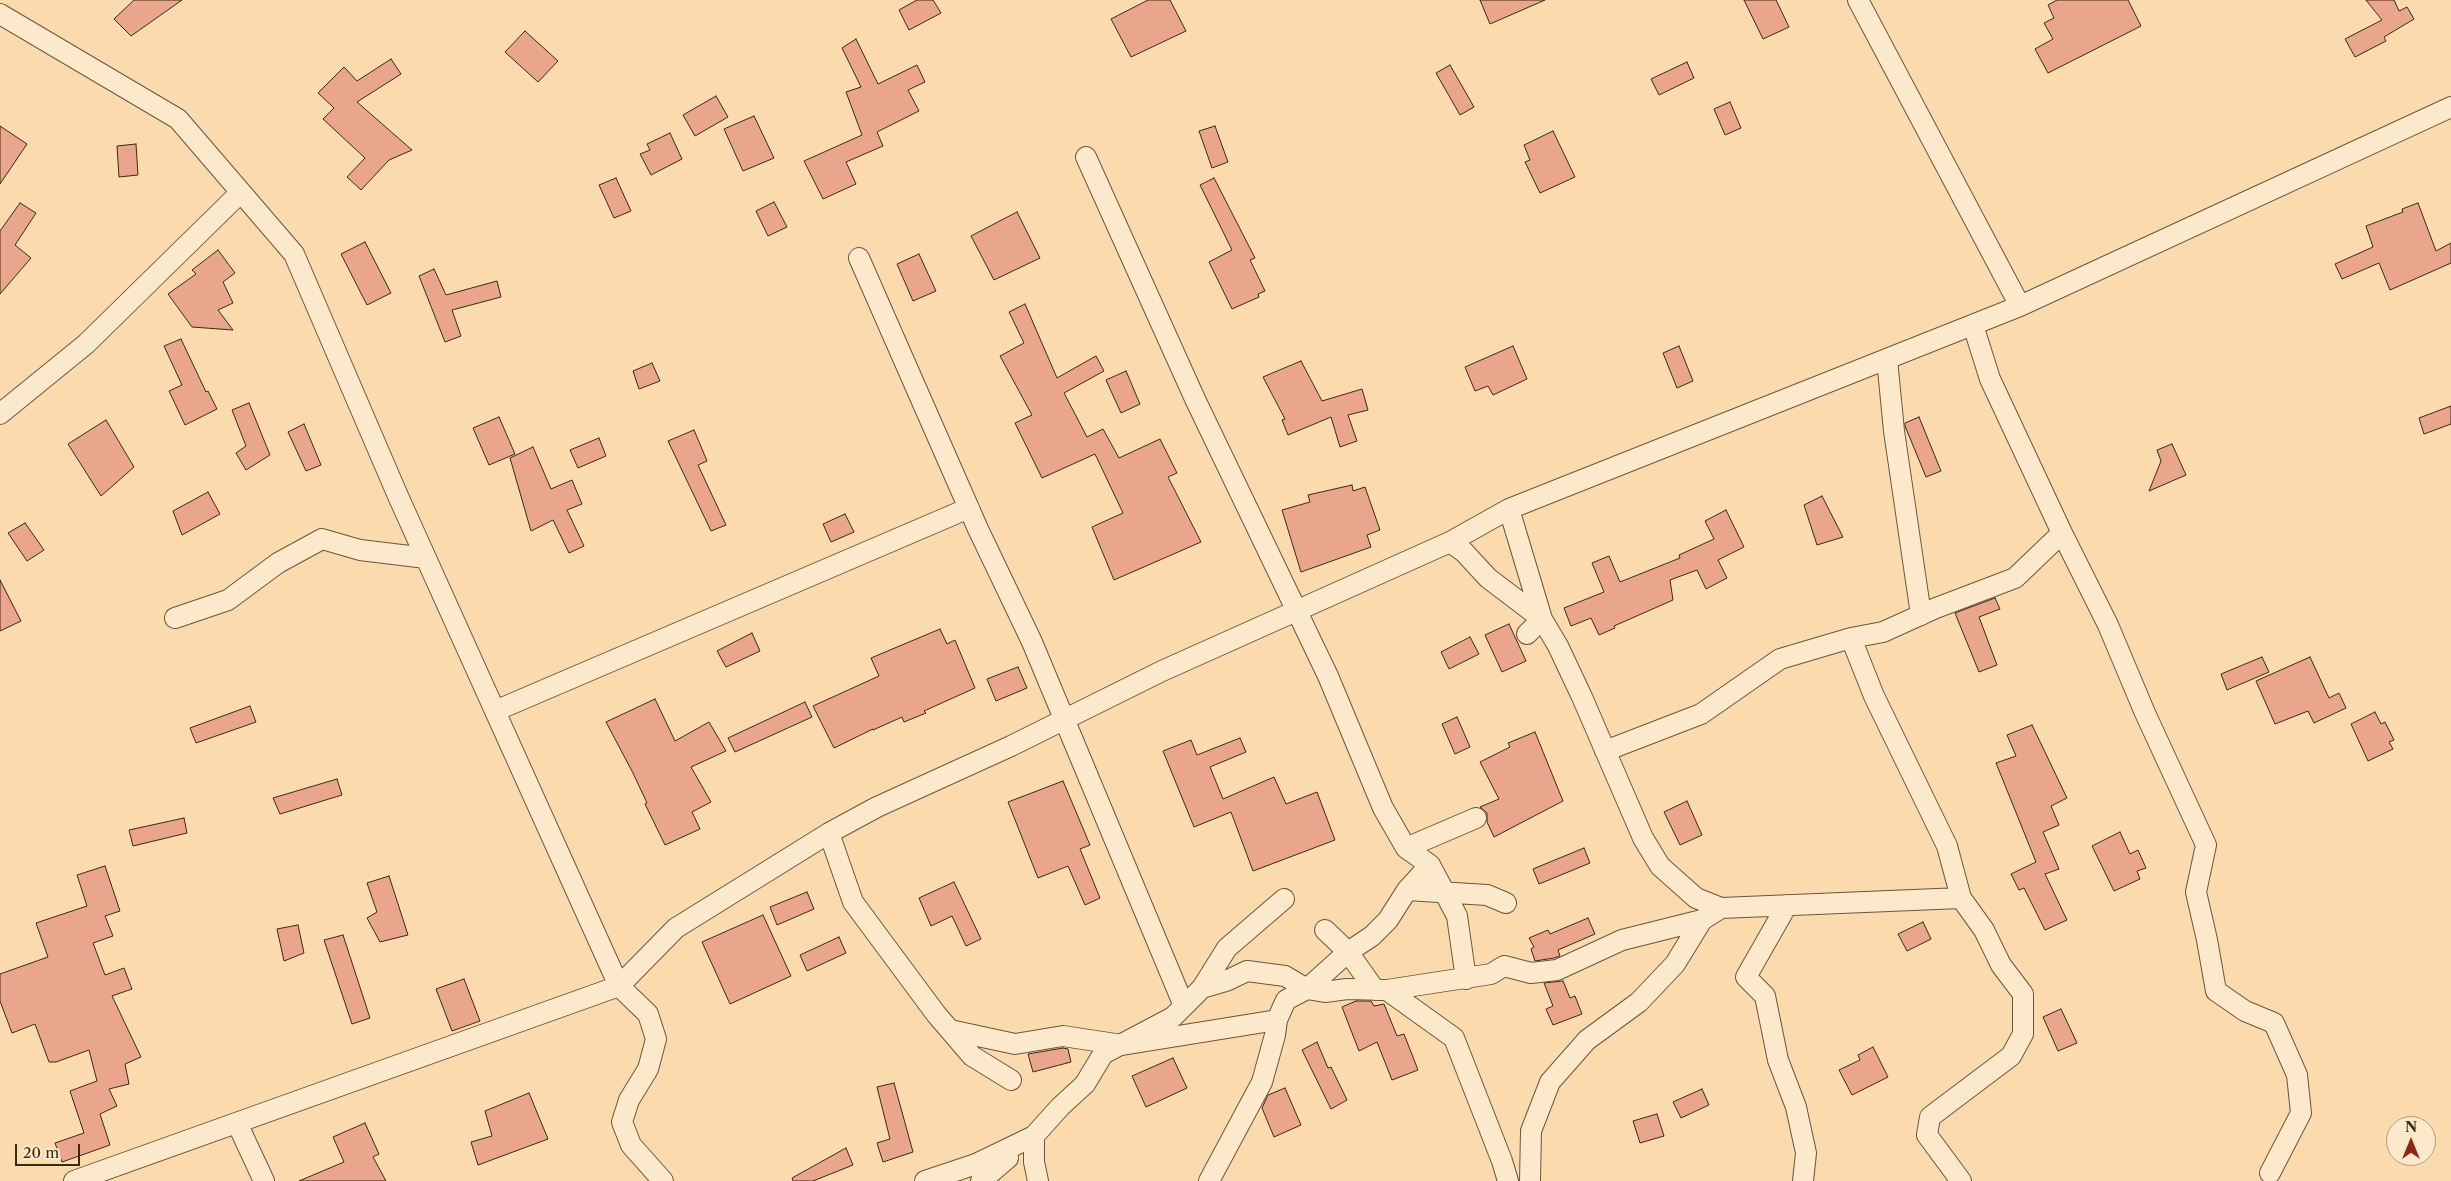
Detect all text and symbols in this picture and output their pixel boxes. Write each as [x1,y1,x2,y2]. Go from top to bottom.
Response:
north arrow [2386,1116,2436,1166]
text: N [2405,1118,2417,1136]
scale bar [18,1134,82,1166]
text: 20 m [23,1143,59,1162]

